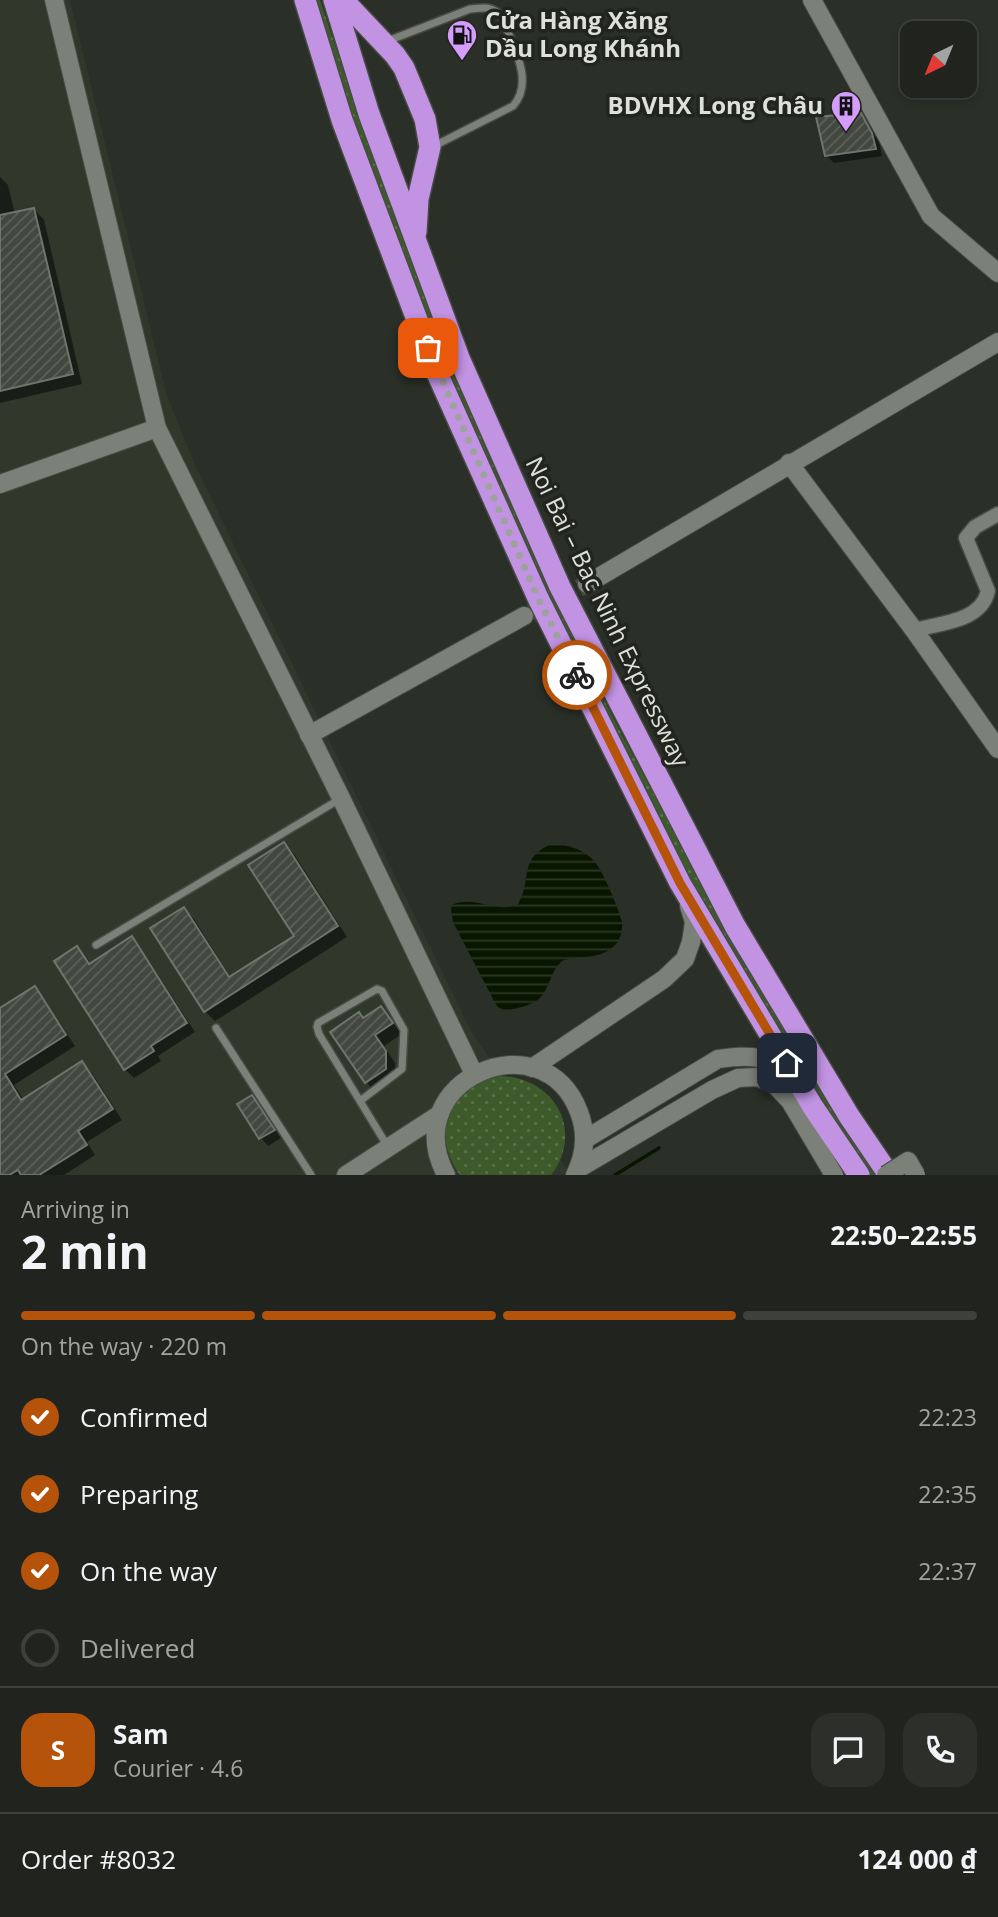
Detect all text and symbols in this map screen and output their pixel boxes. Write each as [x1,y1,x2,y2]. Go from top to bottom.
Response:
place label: Cửa Hàng Xăng Dầu Long Khánh [485,3,681,64]
fuel station icon: Cửa Hàng Xăng Dầu Long Khánh [445,18,479,62]
north arrow [900,21,976,98]
map controls [900,21,977,98]
place label: BDVHX Long Châu [608,88,823,121]
building icon: BDVHX Long Châu [829,89,863,133]
pin [398,318,458,378]
icon: bag [409,329,447,367]
street label: Noi Bai – Bac Ninh Expressway [519,451,698,773]
courier [542,640,612,710]
icon: bike [558,656,596,694]
pin [757,1033,817,1093]
icon: home [768,1044,806,1082]
text: Arriving in [21,1193,130,1225]
text: 22:50–22:55 [830,1217,977,1253]
text: 2 min [21,1220,149,1282]
text: On the way · 220 m [21,1330,227,1362]
icon: check [21,1398,59,1436]
text: Confirmed [80,1399,208,1435]
text: 22:23 [918,1401,977,1433]
icon: check [21,1475,59,1513]
text: Preparing [80,1476,198,1512]
text: 22:35 [918,1478,977,1510]
icon: check [21,1552,59,1590]
text: On the way [80,1553,217,1589]
text: 22:37 [918,1555,977,1587]
text: Delivered [80,1630,195,1666]
button: chat [811,1713,885,1787]
button: phone [903,1713,977,1787]
text: Sam [113,1716,169,1752]
text: S [51,1732,65,1768]
text: Courier · 4.6 [113,1752,243,1784]
text: Order #8032 [21,1841,176,1877]
text: 124 000 ₫ [857,1841,977,1877]

